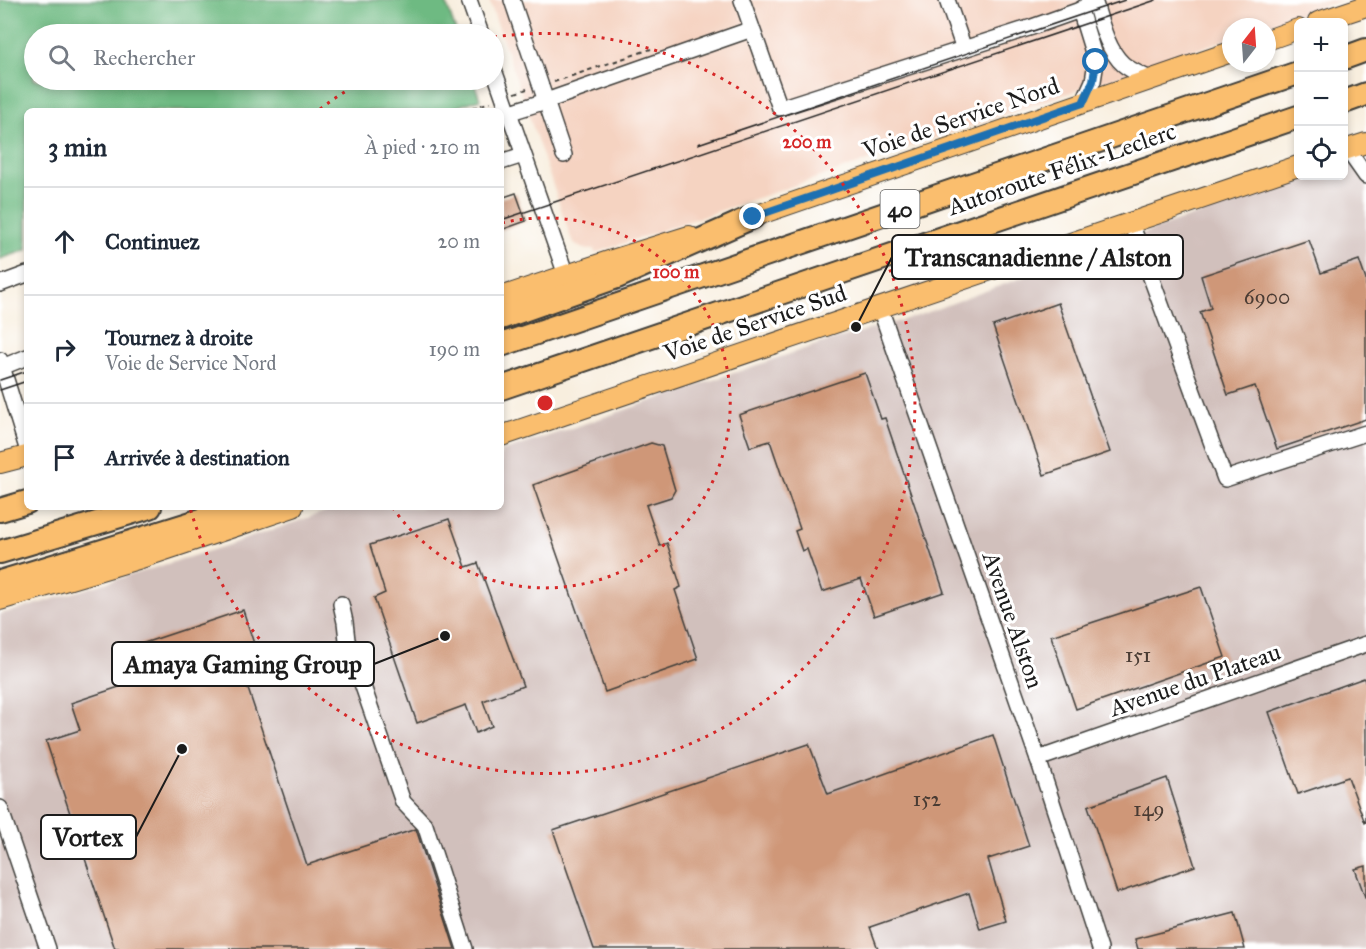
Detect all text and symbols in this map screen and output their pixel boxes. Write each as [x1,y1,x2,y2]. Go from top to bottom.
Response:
north arrow [1222,18,1276,72]
map controls [1294,18,1348,180]
button: + [1294,18,1348,72]
search box [24,24,504,90]
icon: search [45,41,78,74]
text: Rechercher [93,44,195,71]
route start [1082,48,1108,74]
street label: Voie de Service Nord [858,70,1063,166]
button: − [1294,72,1348,126]
street label: Autoroute Félix-Leclerc [943,116,1180,222]
button: locate [1294,126,1348,180]
text: 3 min [48,131,107,163]
text: 200 m [783,131,832,153]
text: À pied · 210 m [365,135,480,159]
road number: 40 [880,190,920,228]
route end [739,203,765,229]
icon: ahead [48,225,81,258]
text: Continuez [105,228,200,255]
text: 20 m [437,229,480,253]
callout: Transcanadienne / Alston [892,235,1183,279]
text: Transcanadienne / Alston [903,241,1172,273]
text: 100 m [653,261,700,283]
street label: Voie de Service Sud [659,278,850,369]
house number: 6900 [1244,284,1290,310]
text: Tournez à droite [105,324,253,351]
icon: right [48,333,81,366]
text: 190 m [429,337,480,361]
text: Voie de Service Nord [105,351,276,375]
centre of rings [535,393,555,413]
icon: arrive [48,441,81,474]
text: Arrivée à destination [105,444,290,471]
street label: Avenue Alston [975,547,1050,692]
street label: Avenue du Plateau [1105,637,1285,724]
callout: Amaya Gaming Group [112,642,374,686]
house number: 151 [1125,642,1151,668]
text: Amaya Gaming Group [122,648,362,681]
house number: 152 [913,786,942,812]
house number: 149 [1133,796,1165,822]
callout: Vortex [41,815,136,859]
text: Vortex [52,821,124,853]

